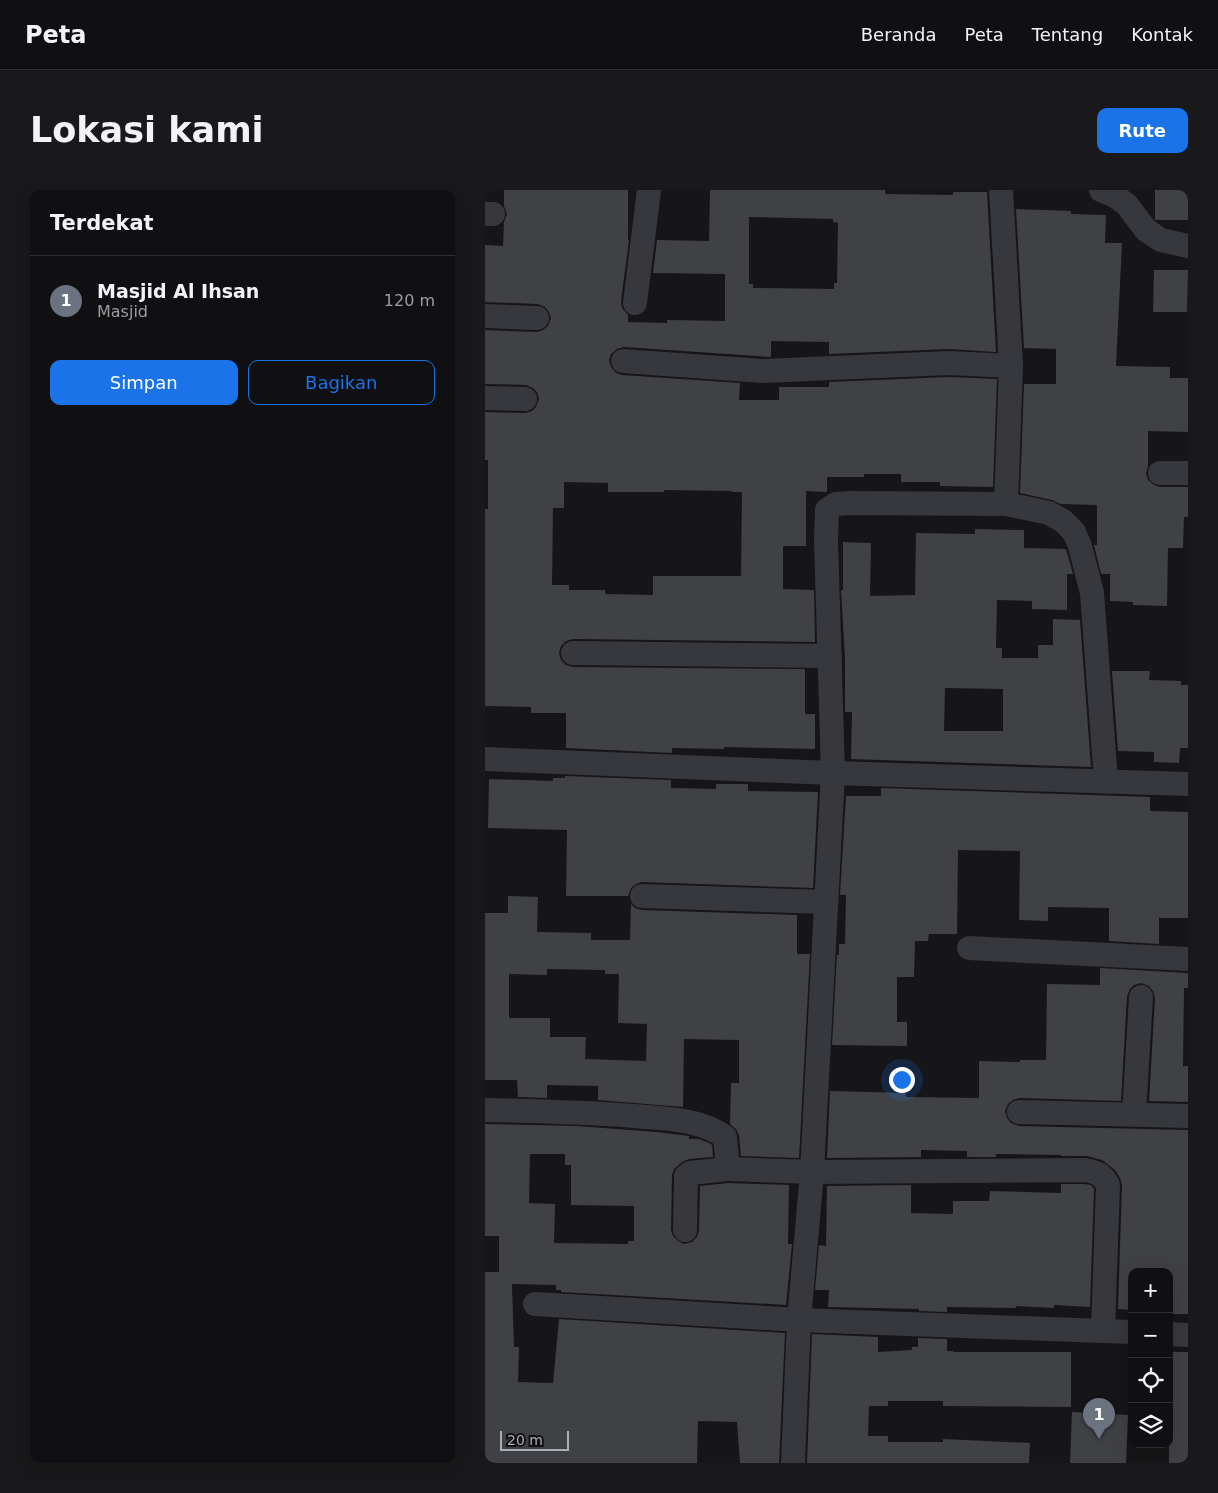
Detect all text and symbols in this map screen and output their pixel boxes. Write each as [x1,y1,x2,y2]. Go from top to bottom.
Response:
text: Peta [25,21,87,49]
text: Beranda [861,24,936,45]
text: Peta [964,24,1004,45]
text: Tentang [1032,24,1103,45]
text: Kontak [1131,24,1193,45]
button: Rute [1097,108,1188,153]
text: Lokasi kami [30,110,264,150]
text: Terdekat [50,211,154,235]
text: Masjid Al Ihsan [97,280,259,302]
text: 1 [60,291,72,310]
text: 120 m [384,291,435,310]
text: Masjid [97,302,148,321]
button: Simpan [50,360,238,405]
button: Bagikan [248,360,435,405]
your location [889,1067,915,1093]
map controls [1128,1268,1173,1448]
button: + [1128,1268,1173,1313]
button: − [1128,1313,1173,1358]
button: locate [1128,1358,1173,1403]
pin: 1 [1083,1398,1115,1439]
button: layers [1128,1403,1173,1448]
scale bar [500,1428,569,1451]
text: 20 m [507,1432,543,1448]

